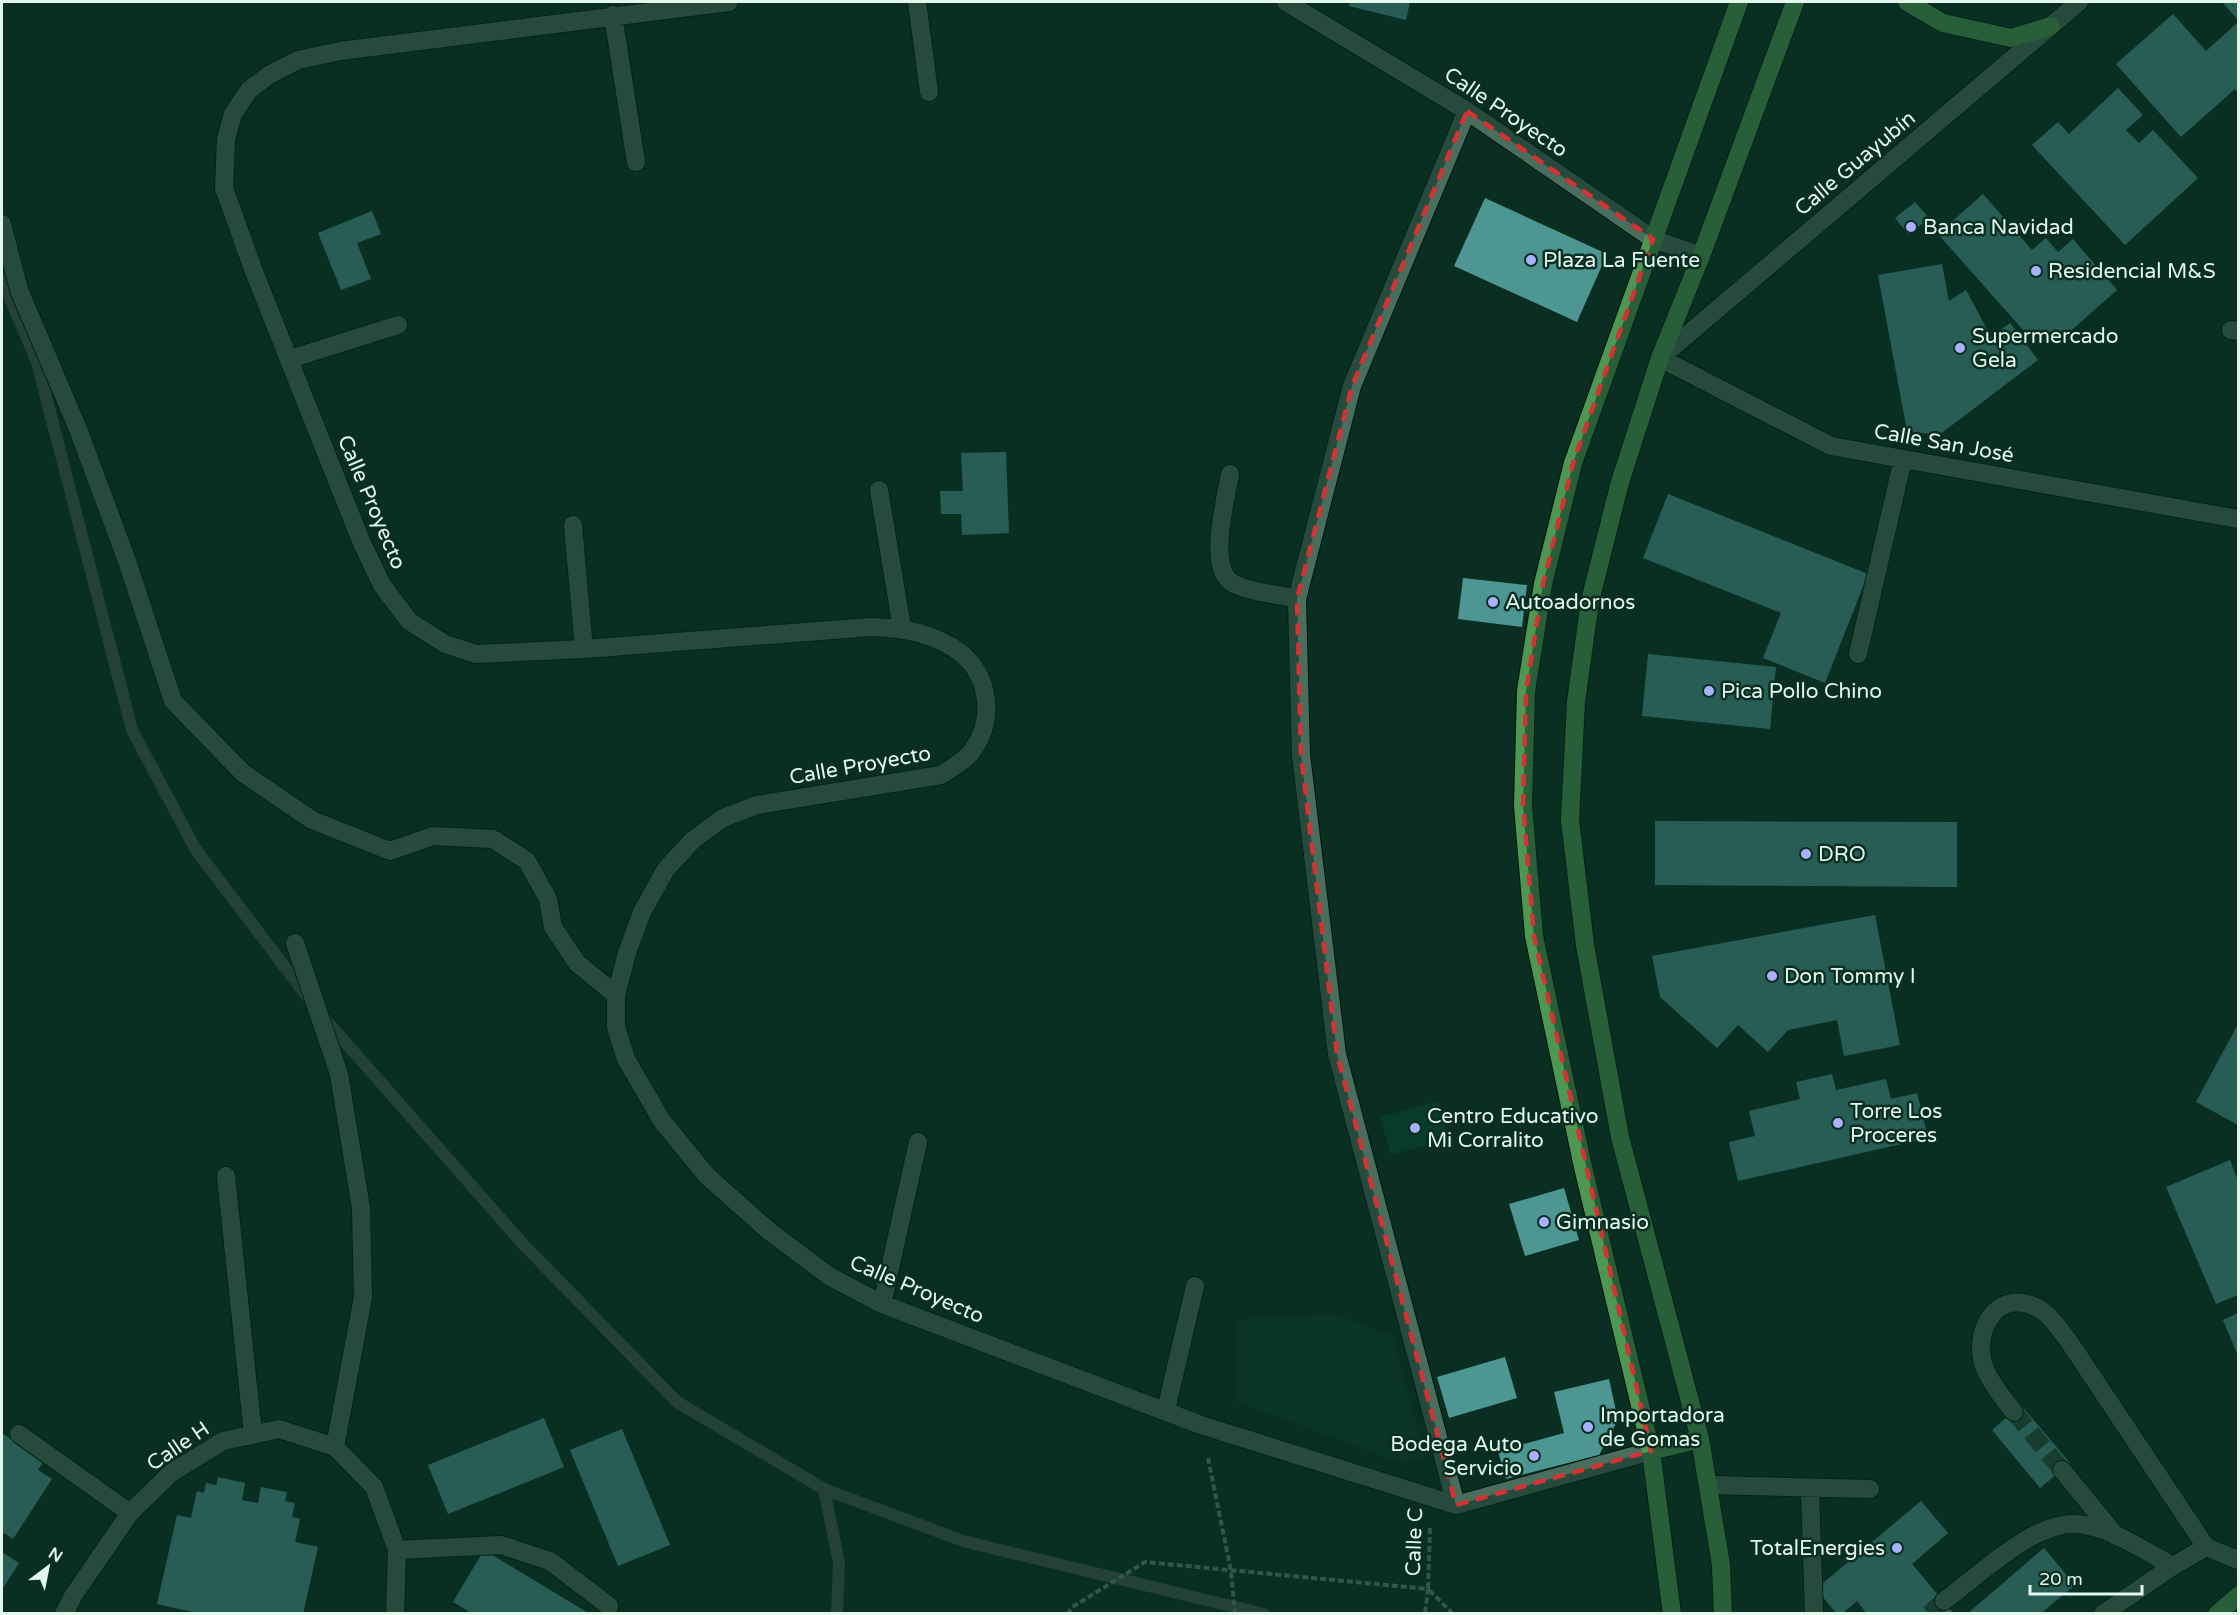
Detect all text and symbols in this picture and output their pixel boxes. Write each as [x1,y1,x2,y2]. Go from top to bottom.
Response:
street label: Calle Proyecto [1439,62,1572,163]
street label: Calle Guayubín [1790,106,1921,221]
place label: Banca Navidad [1923,215,2074,240]
marker: Banca Navidad [1904,220,1918,234]
place label: Plaza La Fuente [1543,248,1700,273]
marker: Plaza La Fuente [1524,253,1538,267]
place label: Residencial M&S [2048,259,2216,284]
marker: Residencial M&S [2029,264,2043,278]
place label: Supermercado Gela [1972,324,2119,373]
marker: Supermercado Gela [1953,341,1967,355]
street label: Calle San José [1872,419,2016,468]
street label: Calle Proyecto [332,431,411,573]
place label: Autoadornos [1505,590,1635,615]
marker: Autoadornos [1486,595,1500,609]
place label: Pica Pollo Chino [1721,679,1882,704]
marker: Pica Pollo Chino [1702,684,1716,698]
street label: Calle Proyecto [787,741,933,790]
place label: DRO [1818,842,1866,867]
marker: DRO [1799,847,1813,861]
place label: Don Tommy I [1784,964,1916,989]
marker: Don Tommy I [1765,969,1779,983]
place label: Torre Los Proceres [1850,1099,1942,1148]
place label: Centro Educativo Mi Corralito [1427,1104,1599,1153]
marker: Torre Los Proceres [1831,1116,1845,1130]
marker: Centro Educativo Mi Corralito [1408,1121,1422,1135]
place label: Gimnasio [1556,1210,1649,1235]
marker: Gimnasio [1537,1215,1551,1229]
street label: Calle Proyecto [846,1250,988,1329]
place label: Importadora de Gomas [1600,1403,1725,1452]
street label: Calle H [142,1416,214,1476]
marker: Importadora de Gomas [1581,1420,1595,1434]
place label: Bodega Auto Servicio [1390,1432,1522,1481]
marker: Bodega Auto Servicio [1527,1449,1541,1463]
street label: Calle C [1401,1507,1428,1577]
place label: TotalEnergies [1750,1536,1885,1561]
north arrow [18,1537,78,1597]
marker: TotalEnergies [1890,1541,1904,1555]
text: N [45,1543,66,1567]
scale bar [2030,1558,2142,1596]
text: 20 m [2039,1568,2083,1590]

